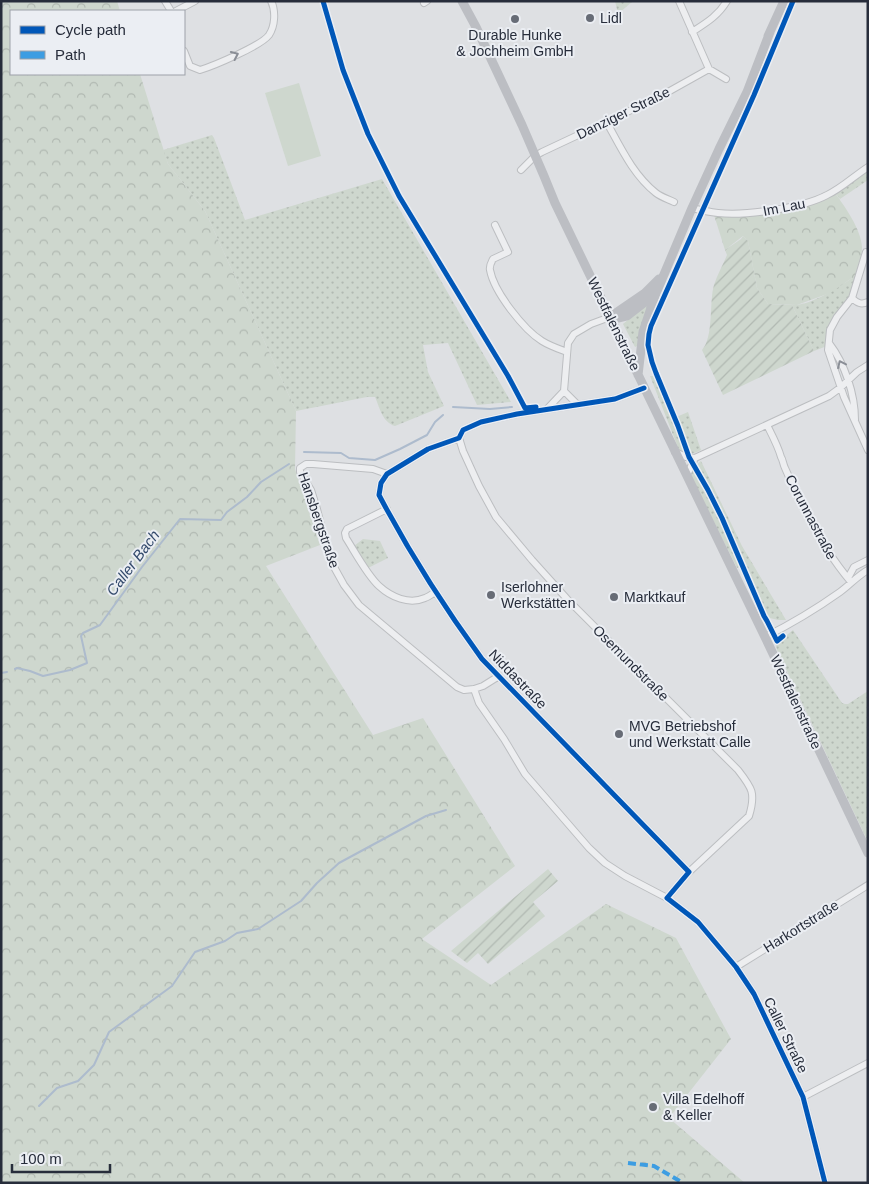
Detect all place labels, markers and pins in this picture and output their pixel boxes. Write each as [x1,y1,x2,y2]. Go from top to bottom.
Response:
place label: Lidl [600,10,622,26]
marker: Lidl [584,12,596,24]
marker: Durable Hunke & Jochheim GmbH [509,13,521,25]
place label: Durable Hunke & Jochheim GmbH [456,27,574,59]
place label: Iserlohner Werkstätten [501,579,575,611]
marker: Iserlohner Werkstätten [485,589,497,601]
place label: Marktkauf [624,589,686,605]
marker: Marktkauf [608,591,620,603]
place label: MVG Betriebshof und Werkstatt Calle [629,718,751,750]
marker: MVG Betriebshof und Werkstatt Calle [613,728,625,740]
place label: Villa Edelhoff & Keller [663,1091,744,1123]
marker: Villa Edelhoff & Keller [647,1101,659,1113]

